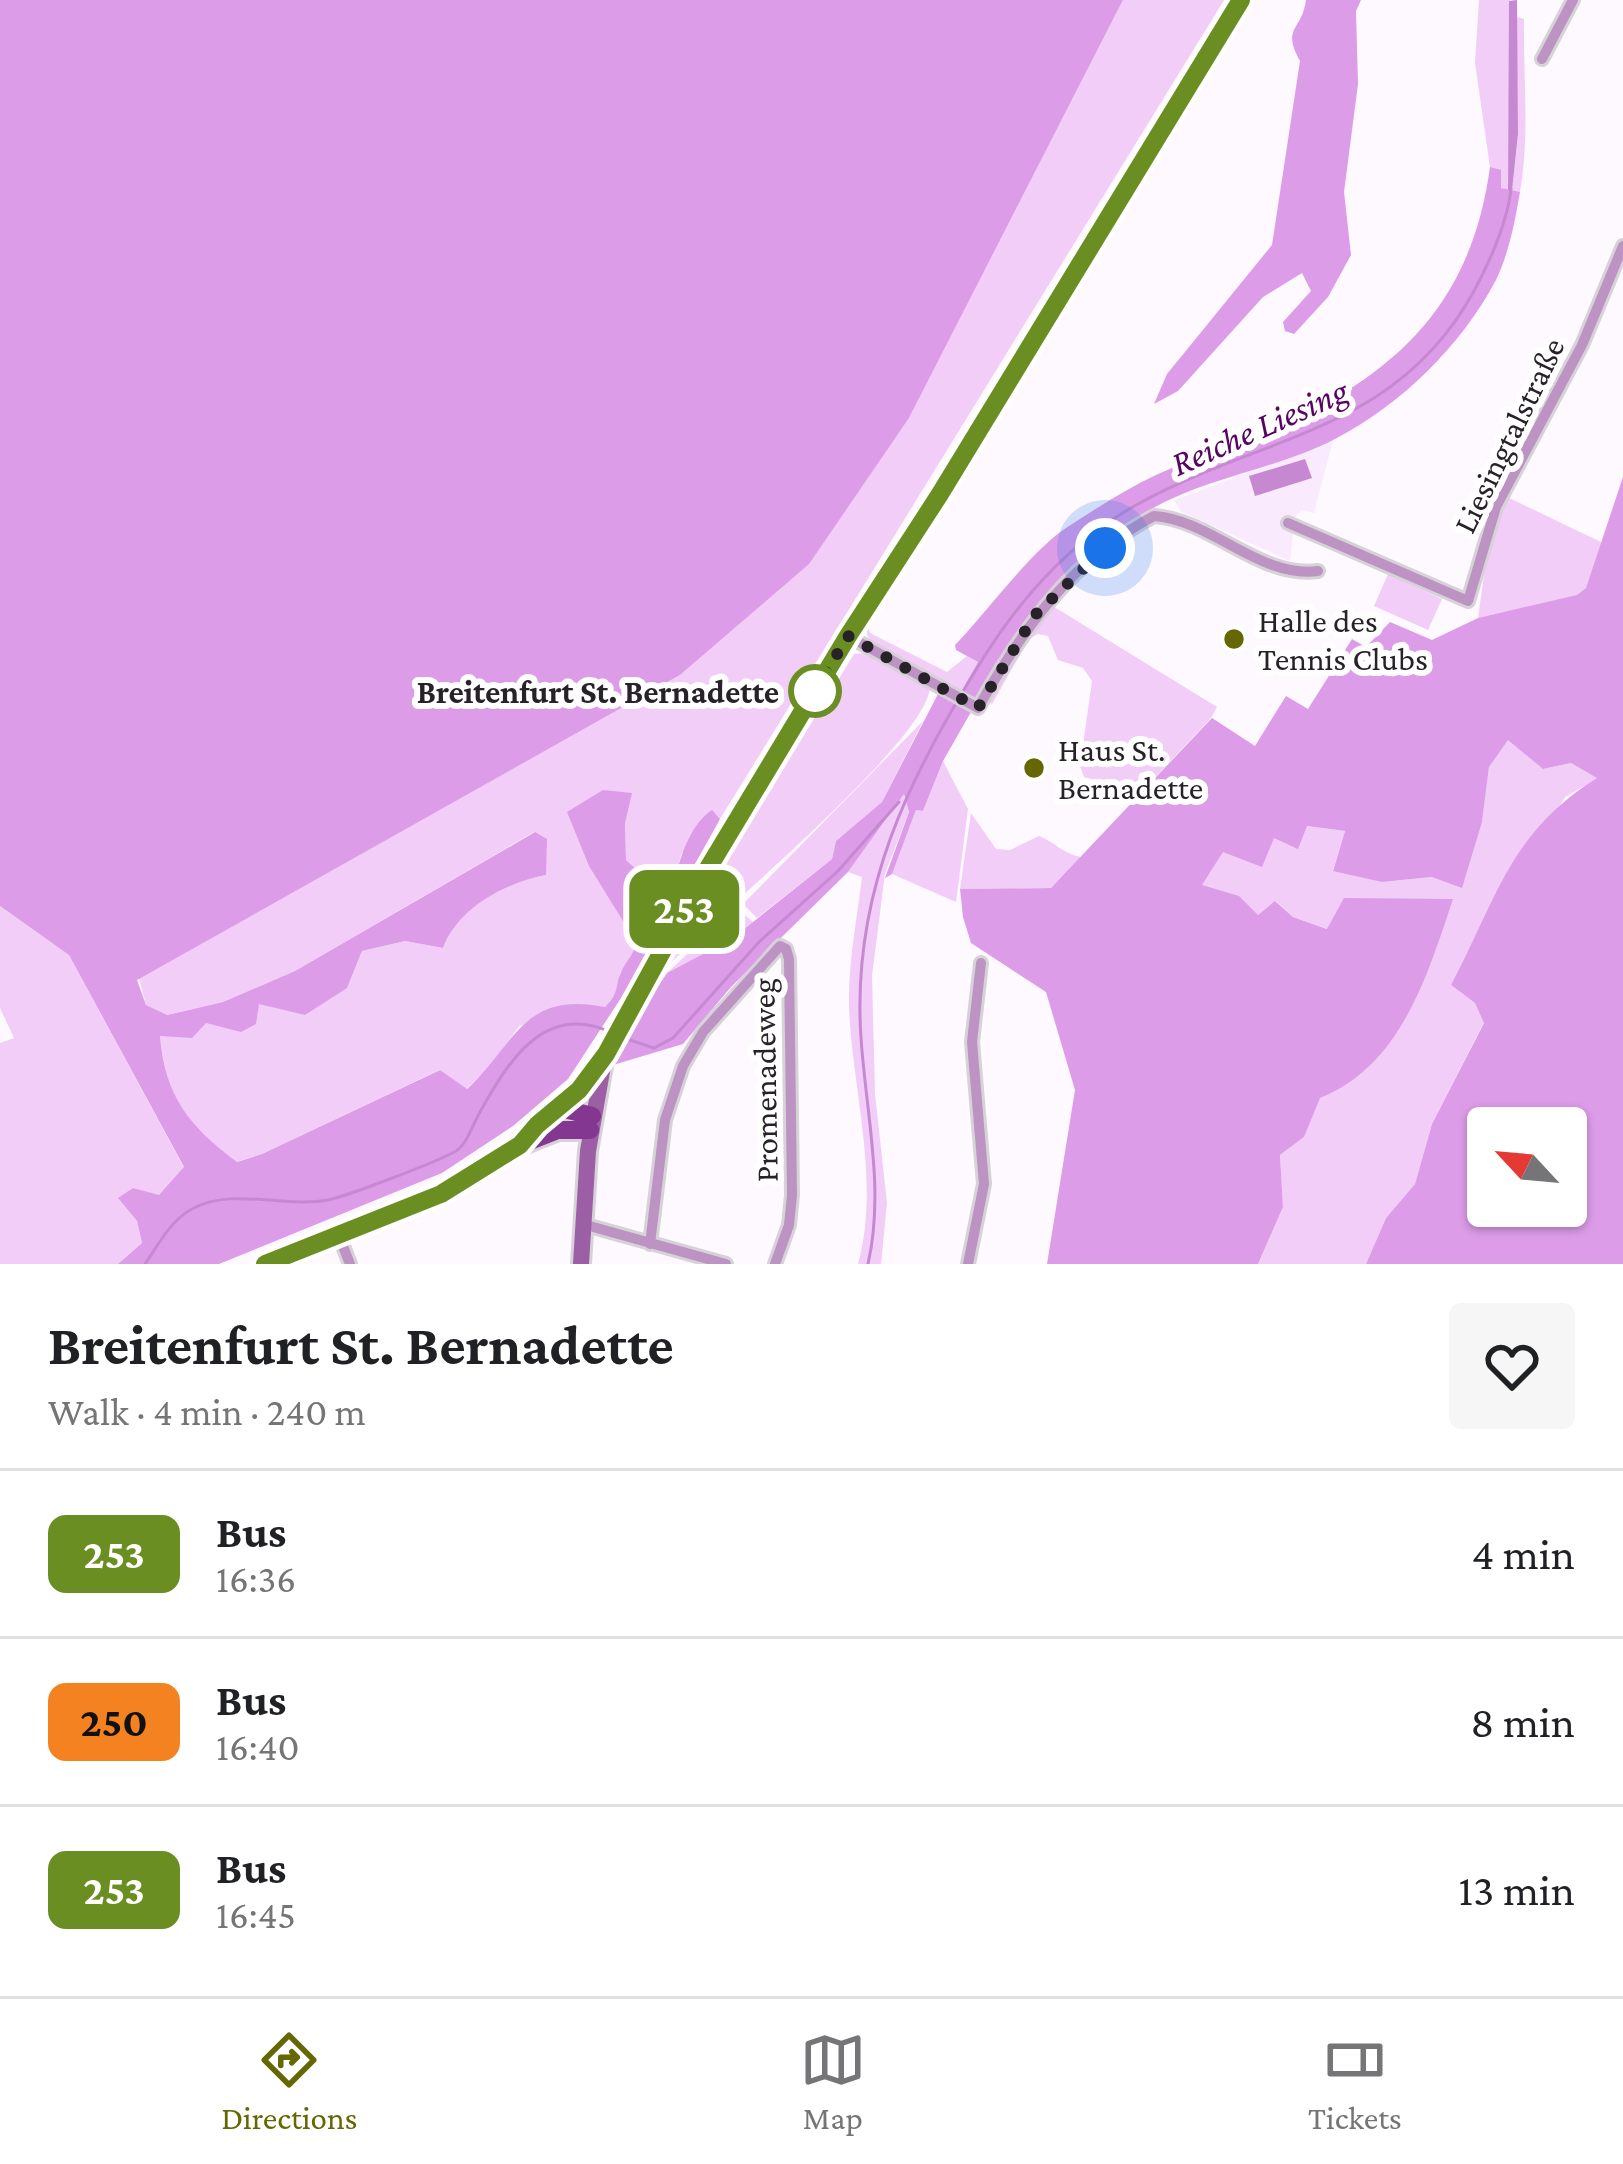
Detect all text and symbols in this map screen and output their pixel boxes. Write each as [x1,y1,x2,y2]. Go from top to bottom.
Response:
street label: Liesingtalstraße [1445,332,1572,539]
water label: Reiche Liesing [1165,370,1355,484]
your location [1075,518,1135,578]
place label: Halle des Tennis Clubs [1258,602,1428,677]
marker: Halle des Tennis Clubs [1221,626,1247,652]
marker: Breitenfurt St. Bernadette [790,666,840,716]
place label: Breitenfurt St. Bernadette [417,673,779,710]
place label: Haus St. Bernadette [1058,731,1203,806]
marker: Haus St. Bernadette [1021,755,1047,781]
line badge: 253 [615,870,753,948]
text: 253 [653,885,715,932]
street label: Promenadeweg [744,978,785,1182]
north arrow [1467,1107,1587,1227]
map controls [1467,1107,1587,1227]
button: heart [1449,1303,1575,1429]
text: Breitenfurt St. Bernadette [48,1313,674,1376]
text: Walk · 4 min · 240 m [48,1390,366,1433]
text: Bus [216,1507,286,1557]
text: 4 min [1471,1529,1575,1579]
text: 253 [83,1530,145,1577]
text: 16:36 [216,1557,296,1600]
text: Bus [216,1675,286,1725]
text: 8 min [1470,1697,1575,1747]
text: 250 [80,1698,148,1745]
text: 16:40 [216,1725,300,1768]
text: Bus [216,1843,286,1893]
text: 13 min [1458,1865,1575,1915]
text: 253 [83,1866,145,1913]
text: 16:45 [216,1893,296,1936]
tab: Directions [221,2027,358,2136]
tab: Map [800,2027,866,2136]
tab: Tickets [1308,2027,1402,2136]

